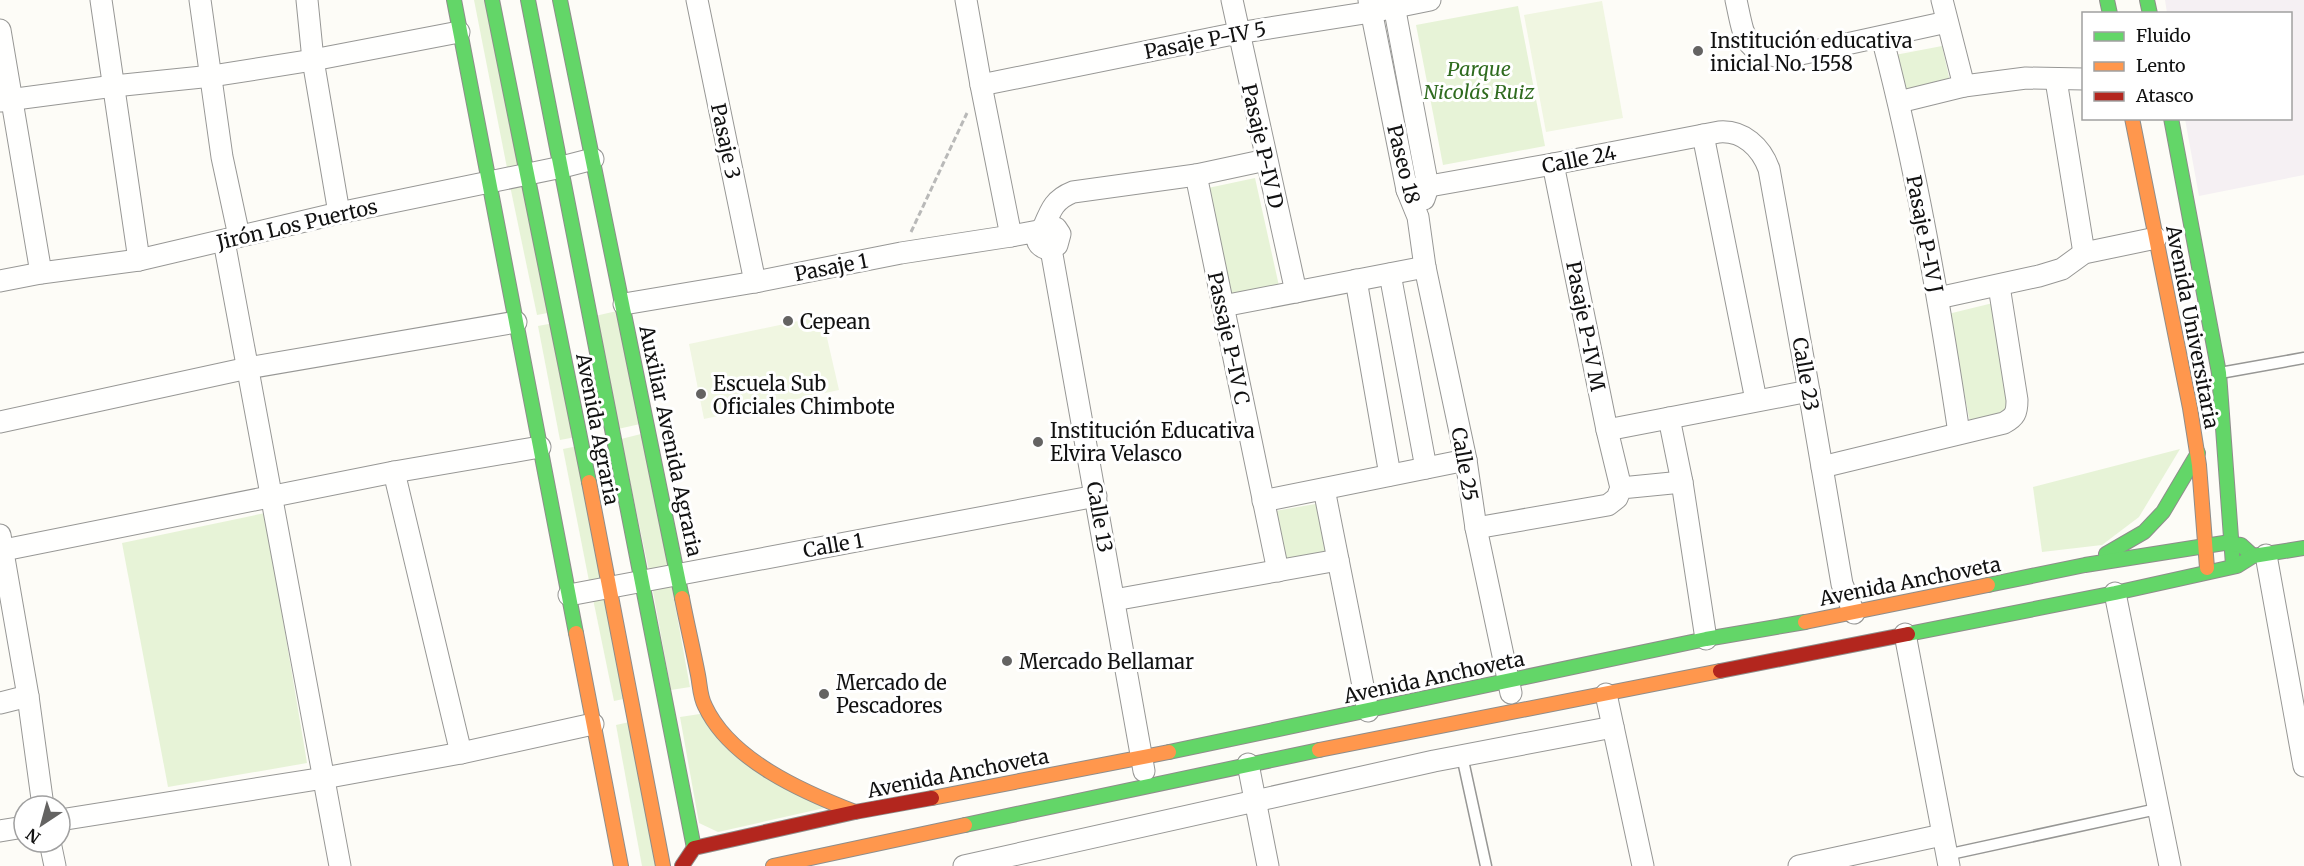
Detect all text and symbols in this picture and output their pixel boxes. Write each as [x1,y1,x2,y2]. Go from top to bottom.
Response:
legend [2082,12,2292,120]
street label: Pasaje P-IV 5 [1142,16,1268,64]
text: Fluido [2136,24,2191,47]
place label: Institución educativa inicial No. 1558 [1710,28,1913,76]
marker: Institución educativa inicial No. 1558 [1691,44,1705,58]
text: Lento [2136,54,2186,77]
park label: Parque Nicolás Ruiz [1423,56,1535,104]
street label: Pasaje P-IV D [1237,81,1289,211]
text: Atasco [2135,84,2194,107]
street label: Pasaje 3 [706,101,746,181]
street label: Paseo 18 [1382,122,1426,206]
street label: Calle 24 [1540,140,1618,178]
street label: Pasaje P-IV J [1901,173,1949,295]
street label: Jirón Los Puertos [213,193,380,255]
street label: Avenida Universitaria [2161,222,2225,431]
street label: Pasaje 1 [792,248,870,286]
street label: Pasaje P-IV M [1561,259,1611,393]
street label: Passaje P-IV C [1203,269,1255,407]
place label: Cepean [800,309,870,334]
marker: Cepean [781,314,795,328]
street label: Auxiliar Avenida Agraria [634,322,708,559]
street label: Calle 23 [1787,335,1825,413]
street label: Avenida Agraria [571,350,625,507]
place label: Escuela Sub Oficiales Chimbote [713,371,895,419]
marker: Escuela Sub Oficiales Chimbote [694,387,708,401]
place label: Institución Educativa Elvira Velasco [1050,418,1255,466]
street label: Calle 25 [1446,425,1484,503]
marker: Institución Educativa Elvira Velasco [1031,435,1045,449]
street label: Calle 13 [1081,480,1119,554]
street label: Calle 1 [801,527,865,563]
street label: Avenida Anchoveta [1816,551,2003,611]
street label: Avenida Anchoveta [1340,646,1527,709]
place label: Mercado Bellamar [1019,649,1194,674]
marker: Mercado Bellamar [1000,654,1014,668]
place label: Mercado de Pescadores [836,670,947,718]
marker: Mercado de Pescadores [817,687,831,701]
street label: Avenida Anchoveta [864,743,1051,803]
north arrow [12,794,72,854]
text: N [22,824,44,848]

